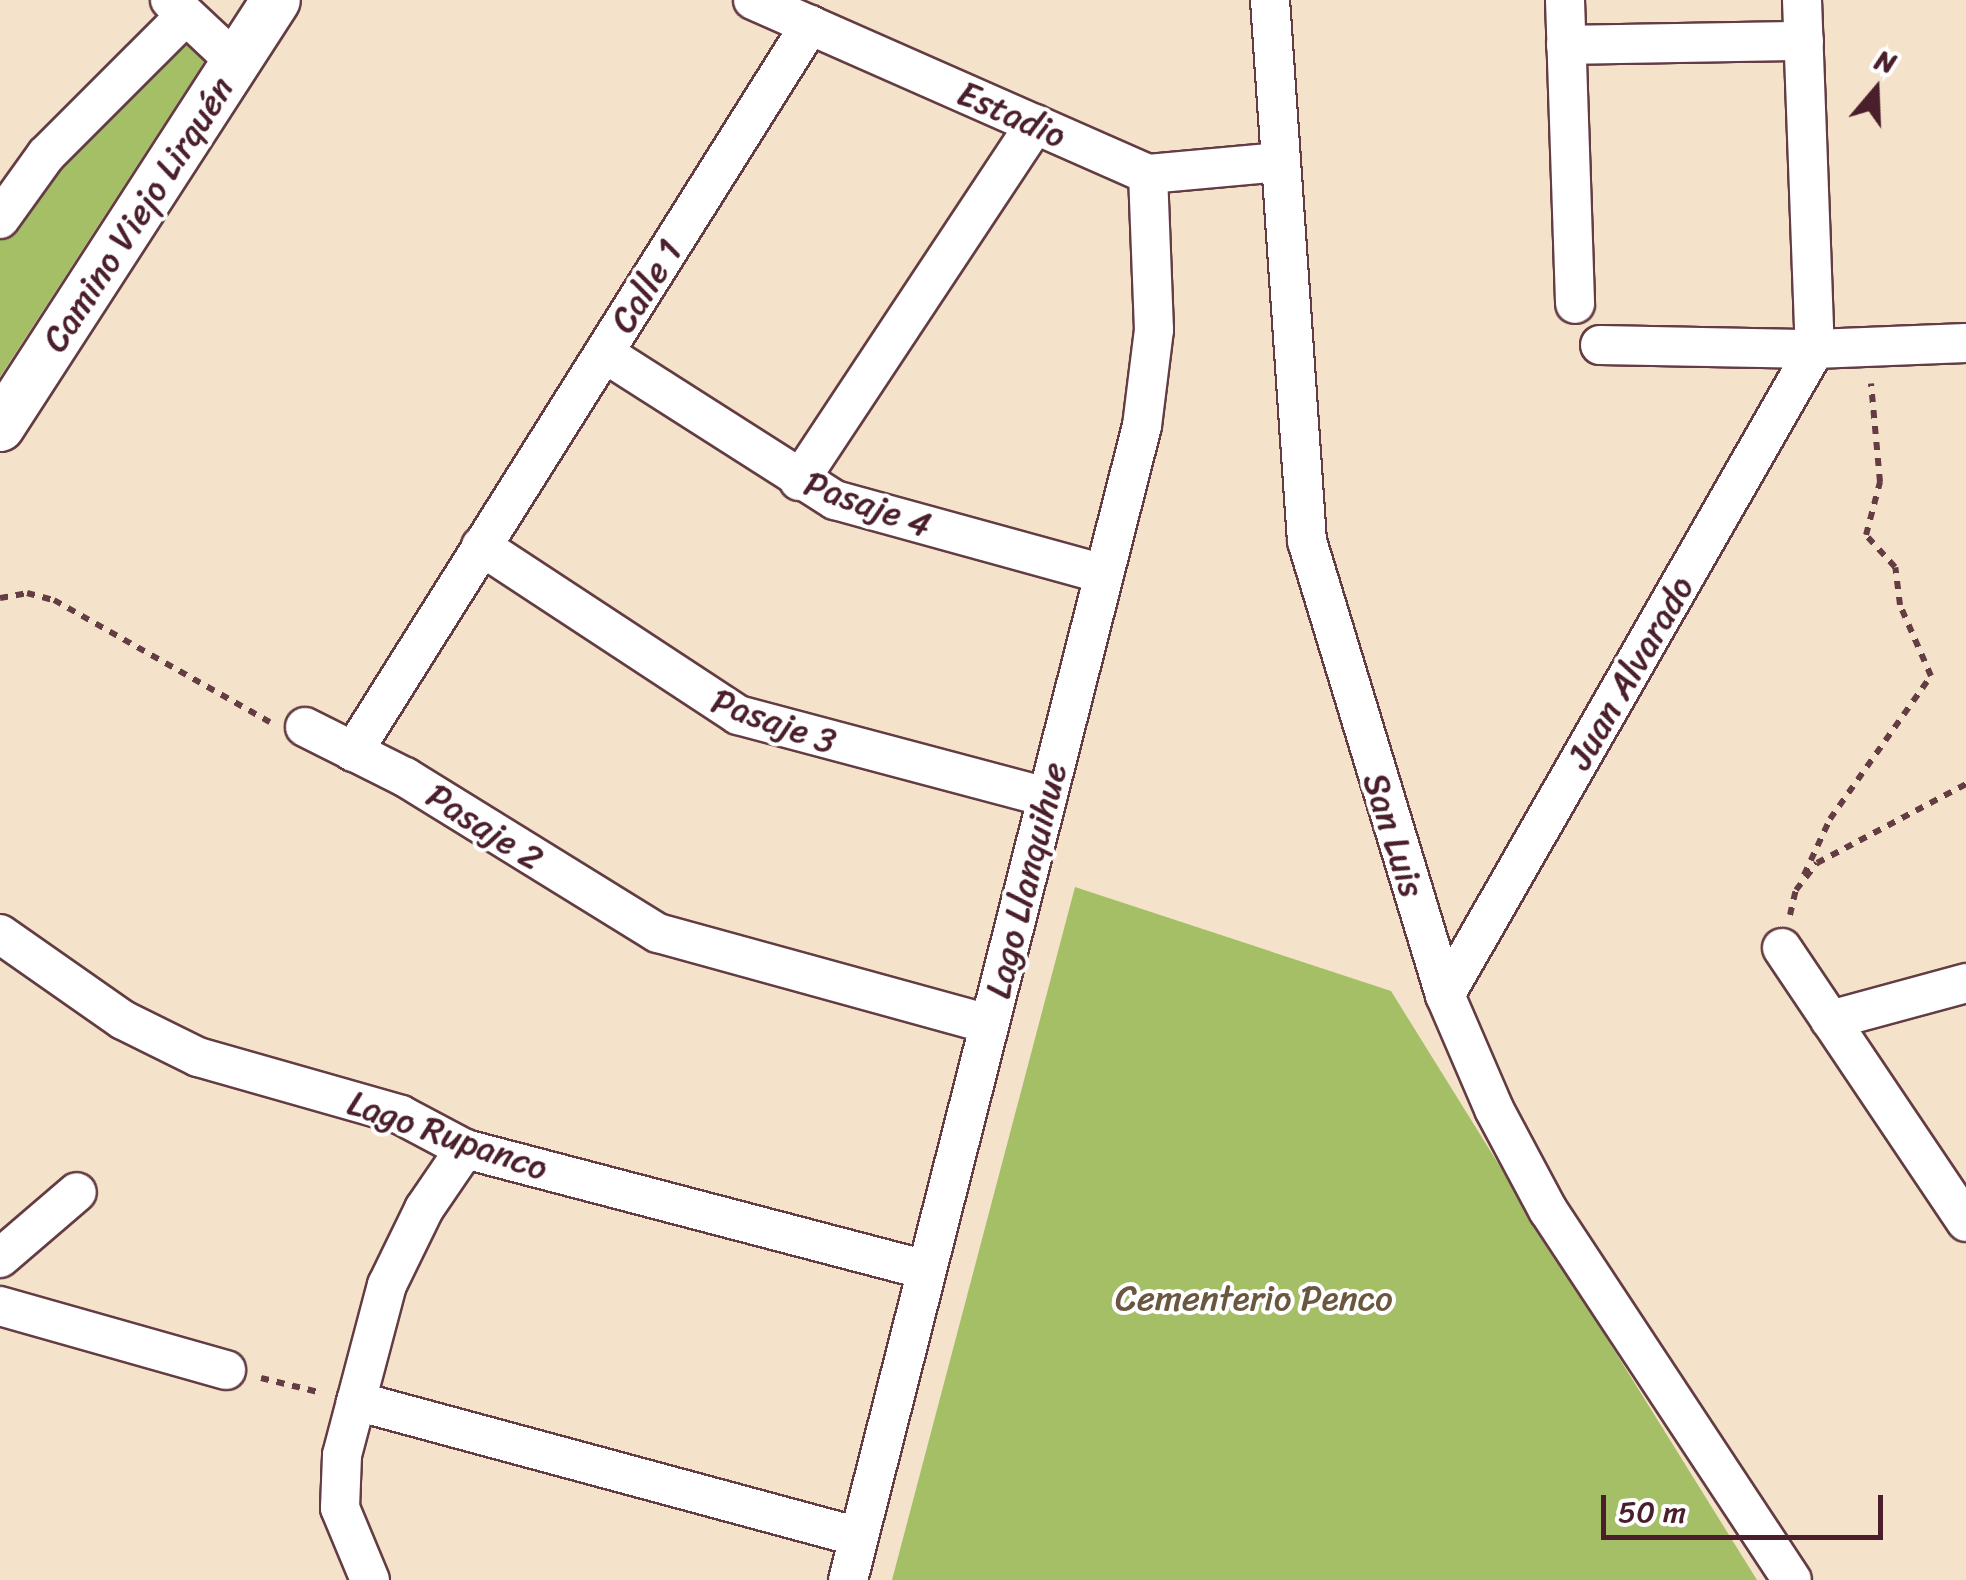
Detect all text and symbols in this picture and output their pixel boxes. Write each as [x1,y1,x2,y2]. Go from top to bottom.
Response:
text: N [1869,35,1903,87]
north arrow [1826,40,1926,140]
street label: Camino Viejo Lirquén [33,68,243,360]
street label: Estadio [951,72,1073,156]
street label: Calle 1 [601,232,691,340]
street label: Pasaje 4 [799,462,937,546]
street label: Juan Alvarado [1558,568,1702,776]
street label: Pasaje 3 [706,679,842,763]
street label: Lago Llanquihue [976,758,1076,1002]
street label: San Luis [1354,768,1434,902]
street label: Pasaje 2 [419,774,551,880]
street label: Lago Rupanco [343,1081,553,1189]
park label: Cementerio Penco [1115,1277,1393,1319]
scale bar [1606,1475,1888,1537]
text: 50 m [1618,1485,1686,1539]

